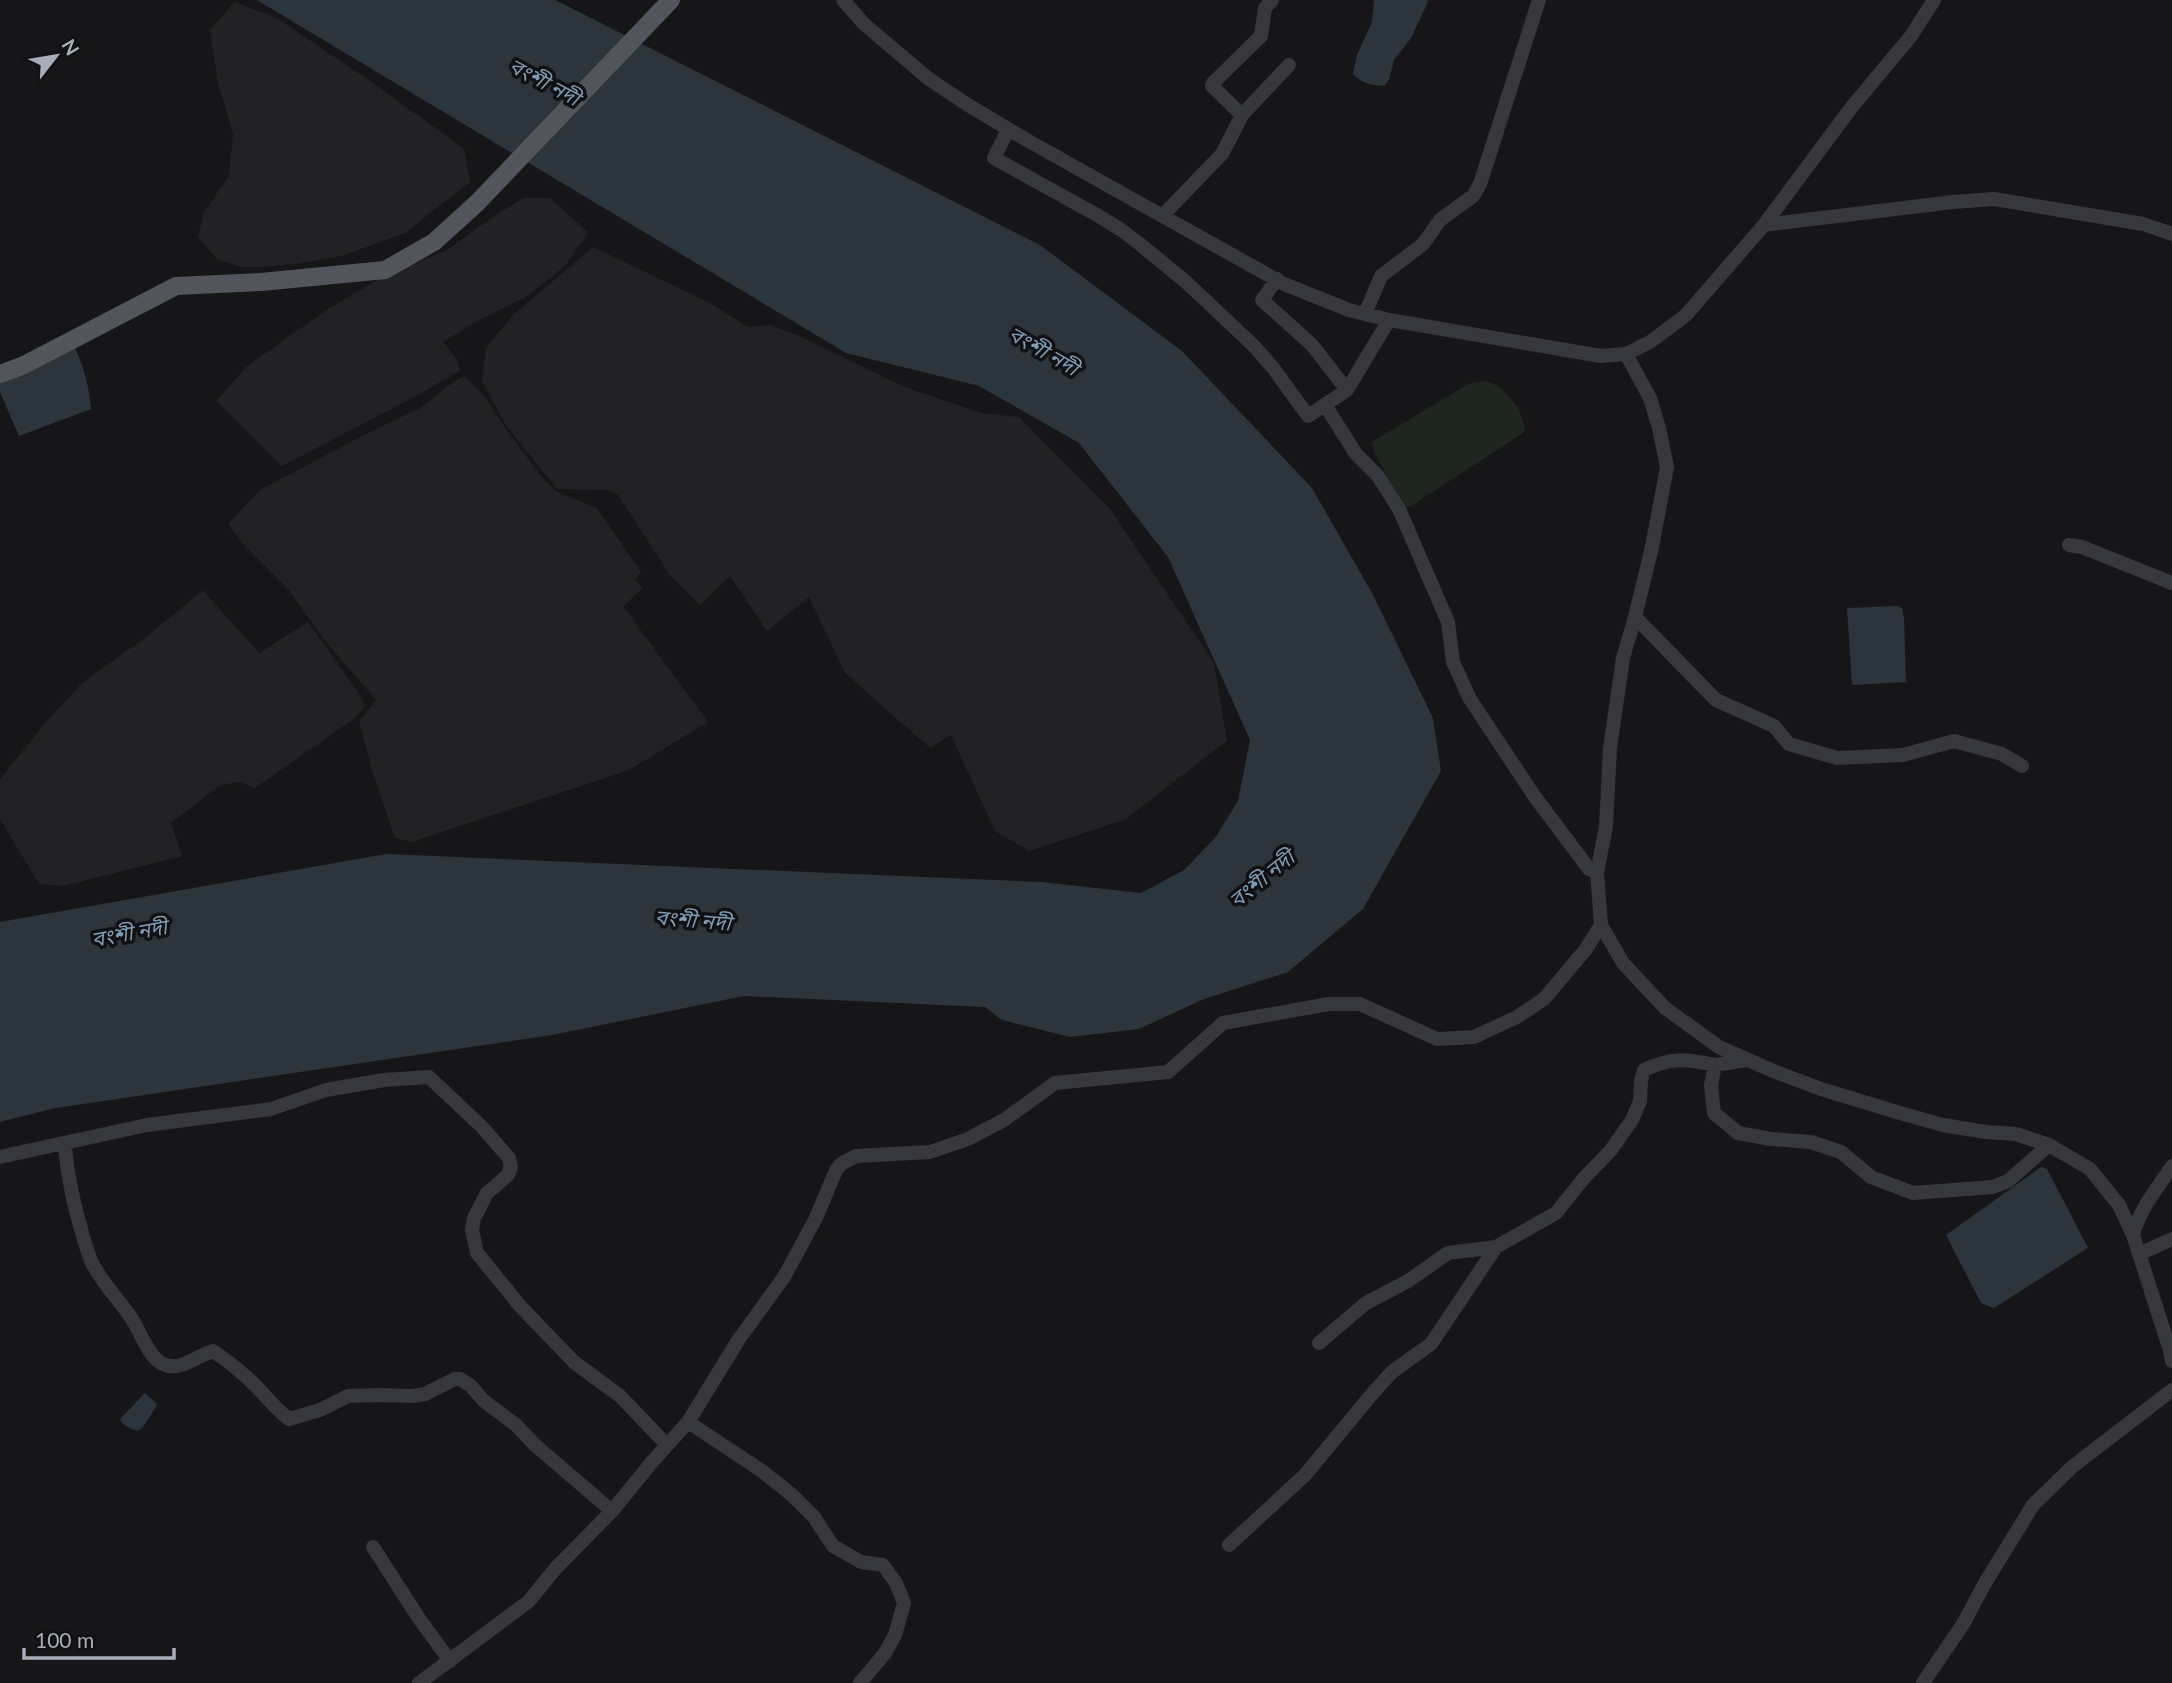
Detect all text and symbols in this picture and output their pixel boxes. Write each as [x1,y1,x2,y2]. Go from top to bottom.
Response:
north arrow [21,21,91,91]
text: N [57,35,85,59]
water label: বংশী নদী [505,52,588,112]
water label: বংশী নদী [1005,320,1087,382]
water label: বংশী নদী [1223,841,1302,912]
water label: বংশী নদী [654,903,737,935]
water label: বংশী নদী [89,912,173,951]
scale bar [24,1616,175,1660]
text: 100 m [35,1627,94,1652]

